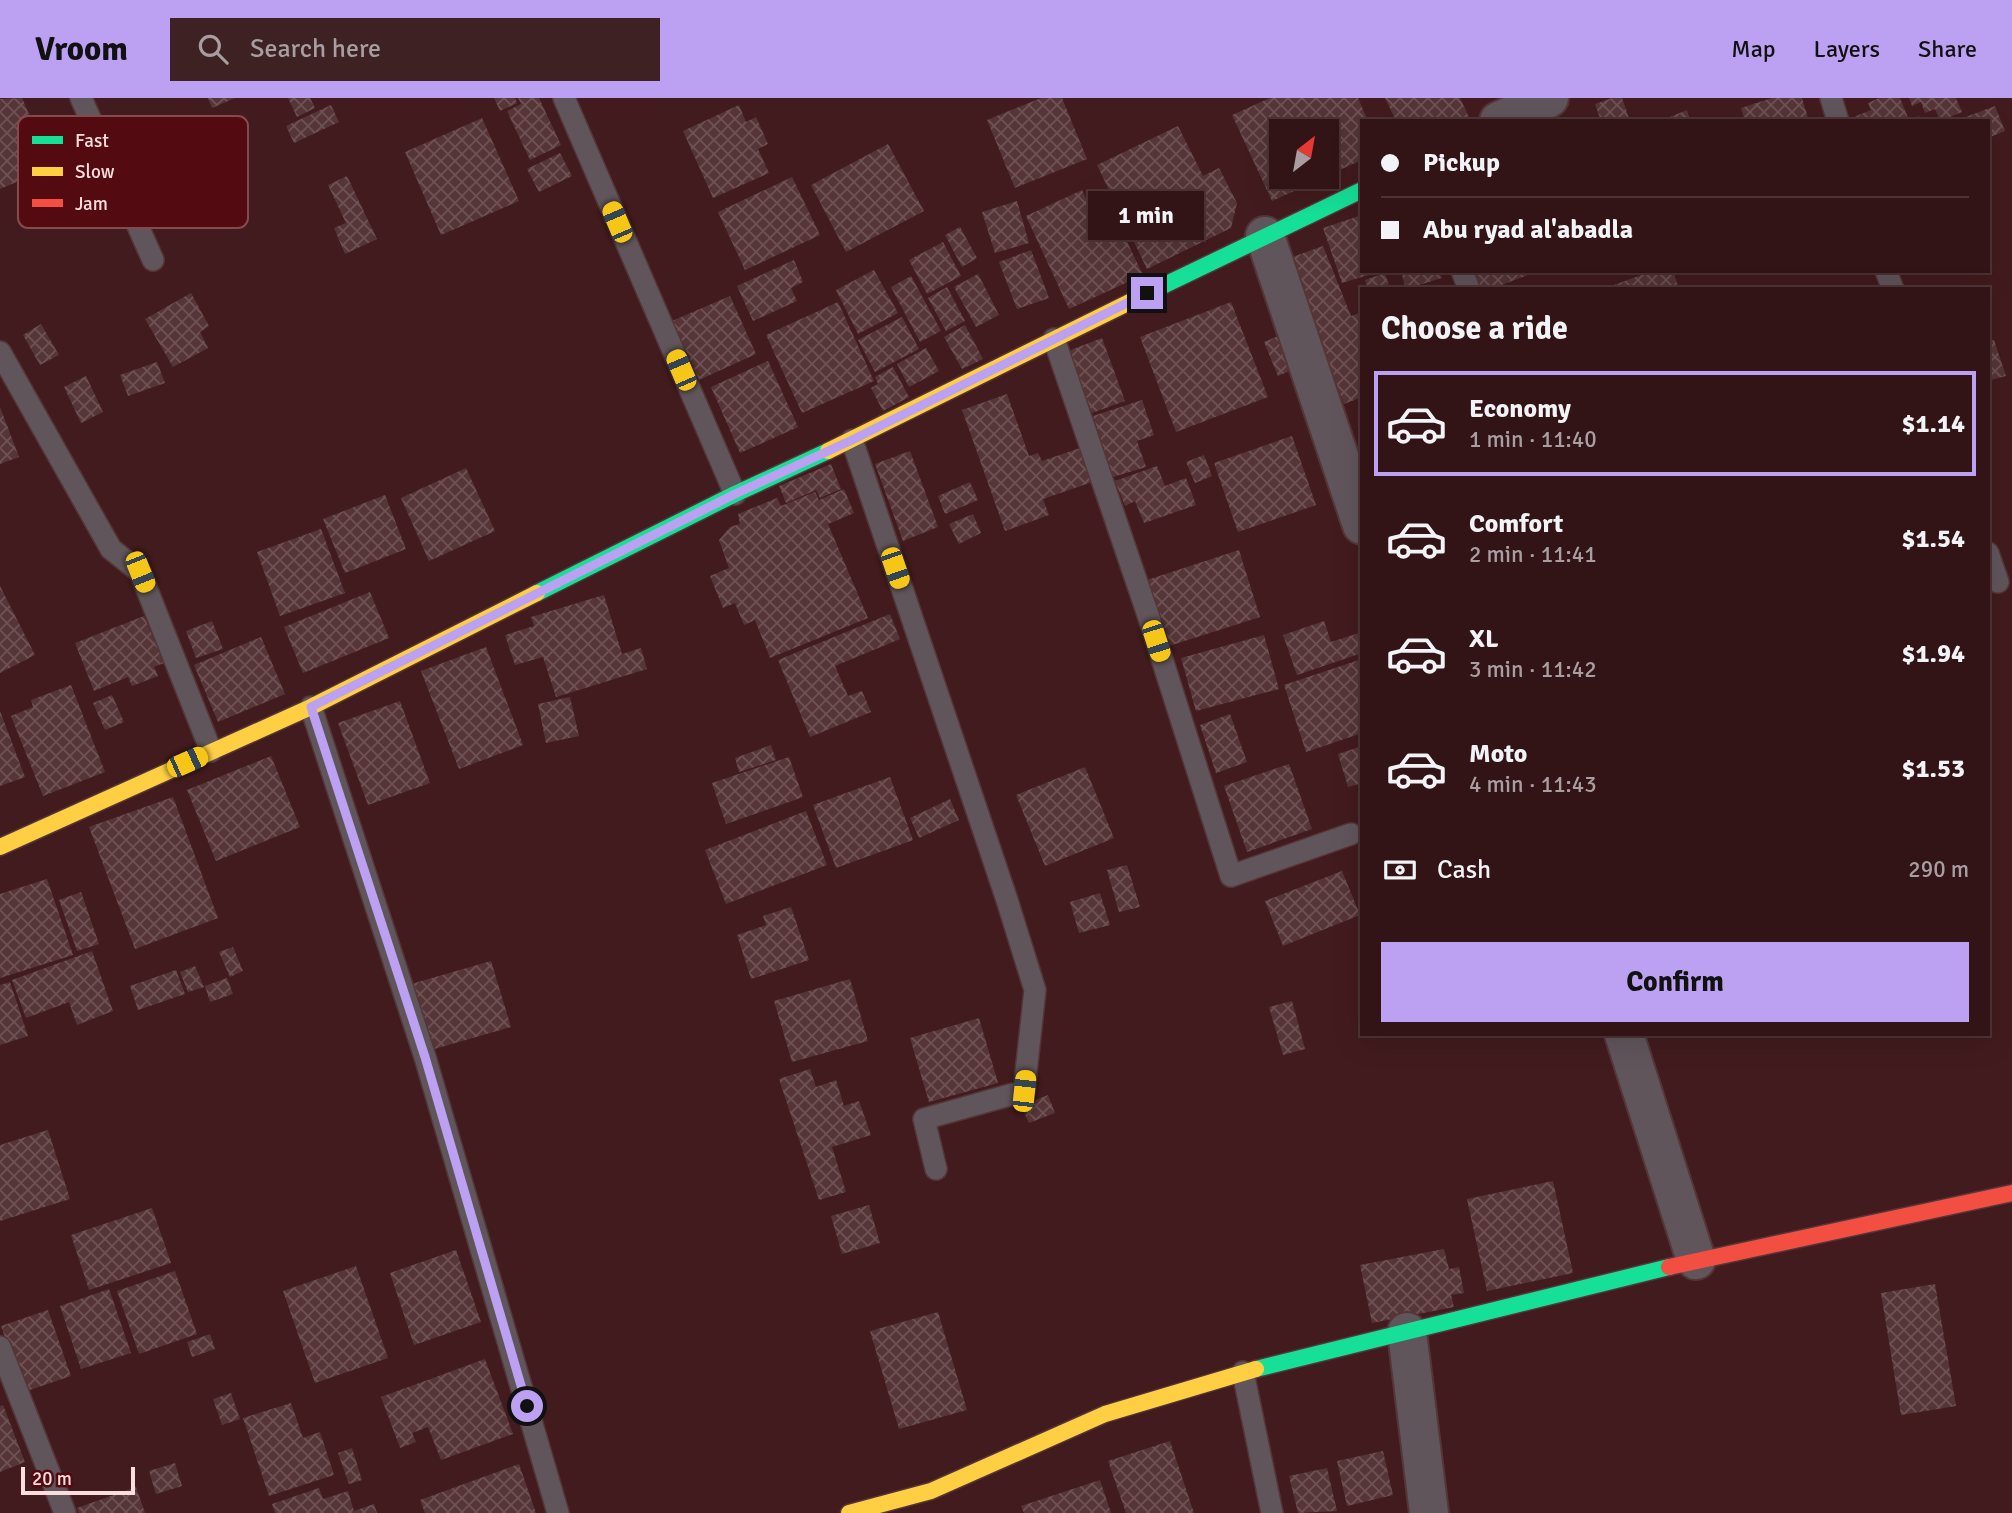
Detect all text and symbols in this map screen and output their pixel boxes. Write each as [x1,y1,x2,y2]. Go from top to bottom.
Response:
search box [170,18,660,81]
text: Vroom [35,29,128,70]
icon: search [194,30,232,68]
text: Search here [250,33,381,65]
text: Map [1731,34,1776,64]
text: Layers [1814,34,1880,64]
text: Share [1918,34,1977,64]
legend [18,116,248,228]
north arrow [1269,119,1339,189]
map controls [1269,119,1339,189]
text: Fast [75,129,109,153]
text: Pickup [1423,147,1500,179]
text: Slow [75,160,115,184]
text: Jam [75,192,108,216]
callout: 1 min [1089,192,1205,240]
car [600,199,635,245]
text: 1 min [1118,201,1174,230]
text: Abu ryad al'abadla [1423,214,1633,246]
route end [1131,277,1163,309]
text: Choose a ride [1381,309,1568,348]
car [664,347,699,393]
icon: car [1385,392,1448,455]
text: Economy [1469,393,1571,425]
text: $1.14 [1901,408,1965,440]
text: 1 min · 11:40 [1469,425,1597,454]
icon: car [1385,507,1448,570]
text: Comfort [1469,508,1563,540]
text: $1.54 [1901,523,1965,555]
text: 2 min · 11:41 [1469,540,1597,569]
car [879,545,912,591]
car [123,549,158,595]
car [1140,618,1173,664]
icon: car [1385,622,1448,685]
text: XL [1469,623,1499,655]
text: $1.94 [1901,638,1965,670]
text: 3 min · 11:42 [1469,655,1597,684]
icon: car [1385,737,1448,800]
text: Moto [1469,738,1527,770]
car [164,744,211,780]
text: $1.53 [1901,753,1965,785]
text: 4 min · 11:43 [1469,770,1597,799]
icon: cash [1381,851,1419,889]
text: Cash [1437,854,1491,886]
text: 290 m [1908,855,1969,884]
button: Confirm [1381,942,1969,1022]
car [1012,1069,1037,1113]
route start [511,1390,543,1422]
scale bar [21,1464,135,1496]
text: 20 m [32,1467,72,1491]

